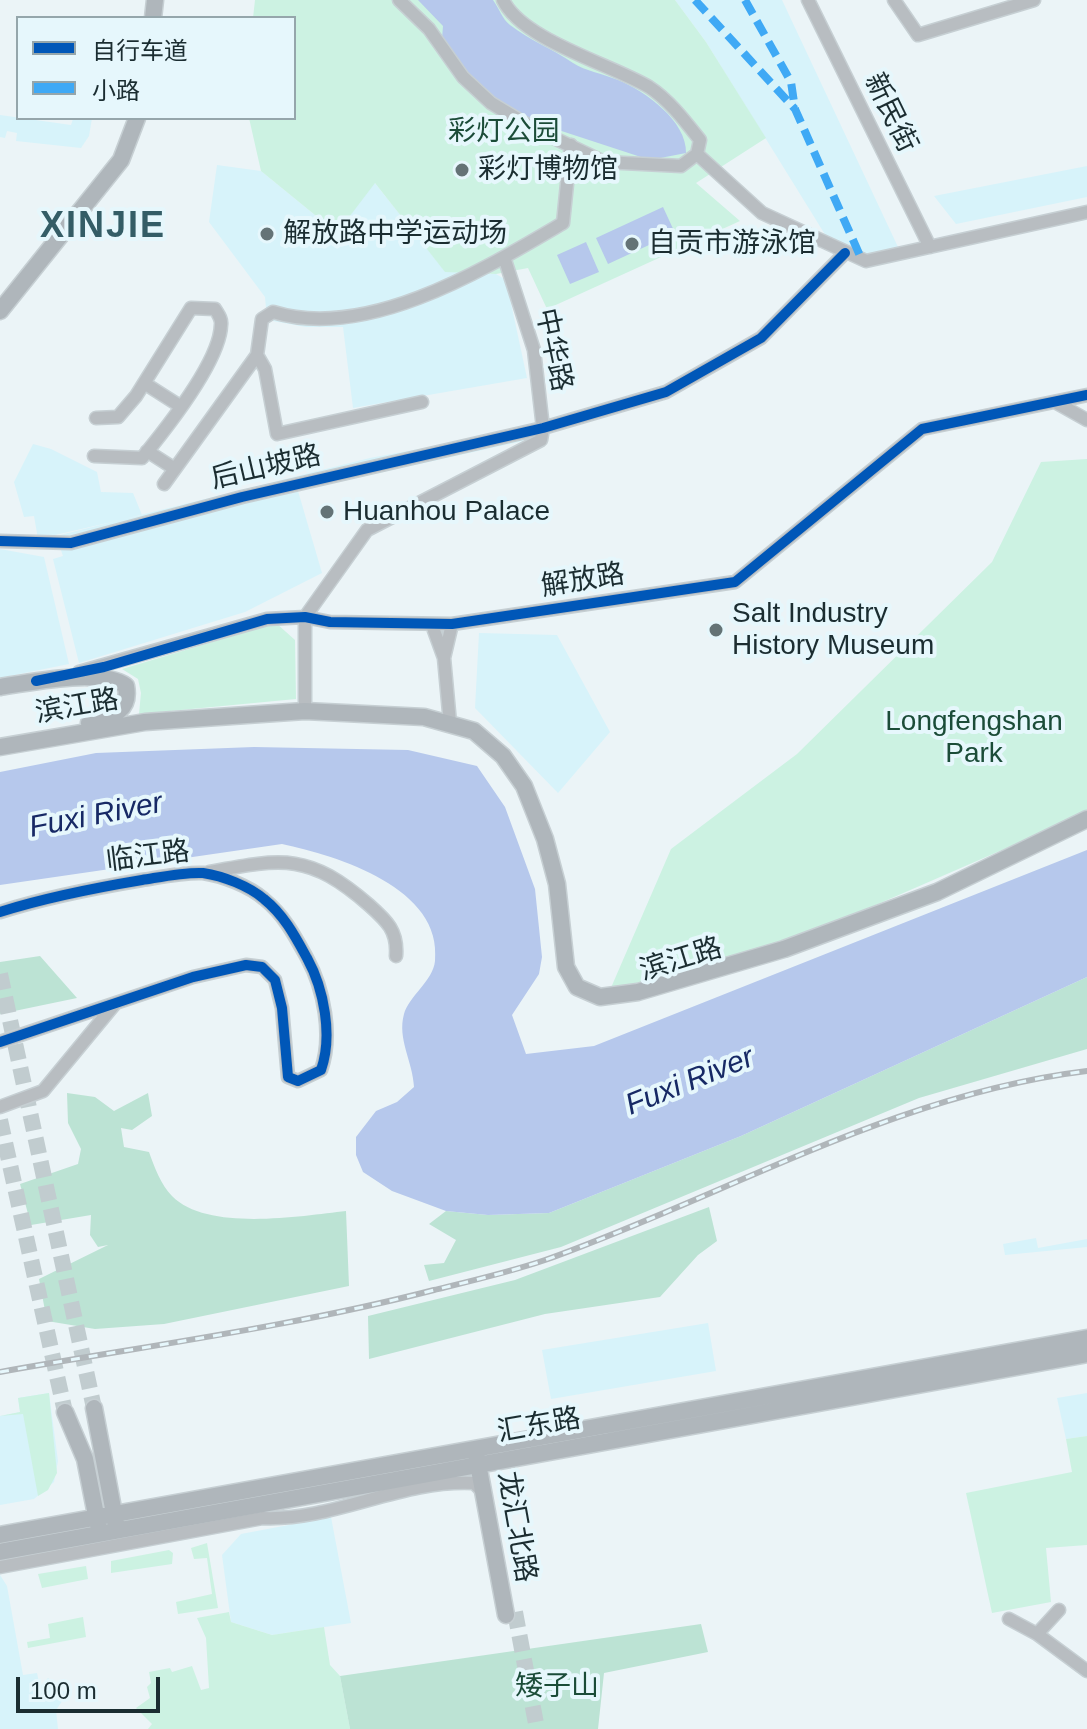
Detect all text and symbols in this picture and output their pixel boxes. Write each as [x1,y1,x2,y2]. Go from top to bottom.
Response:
legend [16,16,296,120]
text: 自行车道 [92,37,188,64]
street label: 新民街 [856,68,924,158]
text: 小路 [92,77,140,104]
park label: 彩灯公园 [448,115,560,149]
place label: 彩灯博物馆 [478,153,618,187]
marker: 彩灯博物馆 [453,161,471,179]
district label: XINJIE [40,205,166,249]
place label: 解放路中学运动场 [283,217,507,251]
marker: 解放路中学运动场 [258,225,276,243]
place label: 自贡市游泳馆 [648,227,816,261]
marker: 自贡市游泳馆 [623,235,641,253]
street label: 中华路 [528,305,578,395]
street label: 后山坡路 [208,439,324,497]
place label: Huanhou Palace [343,495,550,529]
marker: Huanhou Palace [318,503,336,521]
street label: 解放路 [539,558,627,604]
place label: Salt Industry History Museum [732,597,934,663]
marker: Salt Industry History Museum [707,621,725,639]
street label: 滨江路 [33,683,121,731]
park label: Longfengshan Park [885,705,1063,771]
water label: Fuxi River [26,785,166,847]
street label: 临江路 [104,835,192,879]
street label: 滨江路 [636,932,726,988]
water label: Fuxi River [621,1040,759,1124]
street label: 汇东路 [495,1402,583,1450]
street label: 龙汇北路 [490,1469,542,1585]
scale bar [20,1661,164,1711]
park label: 矮子山 [515,1670,599,1704]
text: 100 m [30,1677,97,1704]

